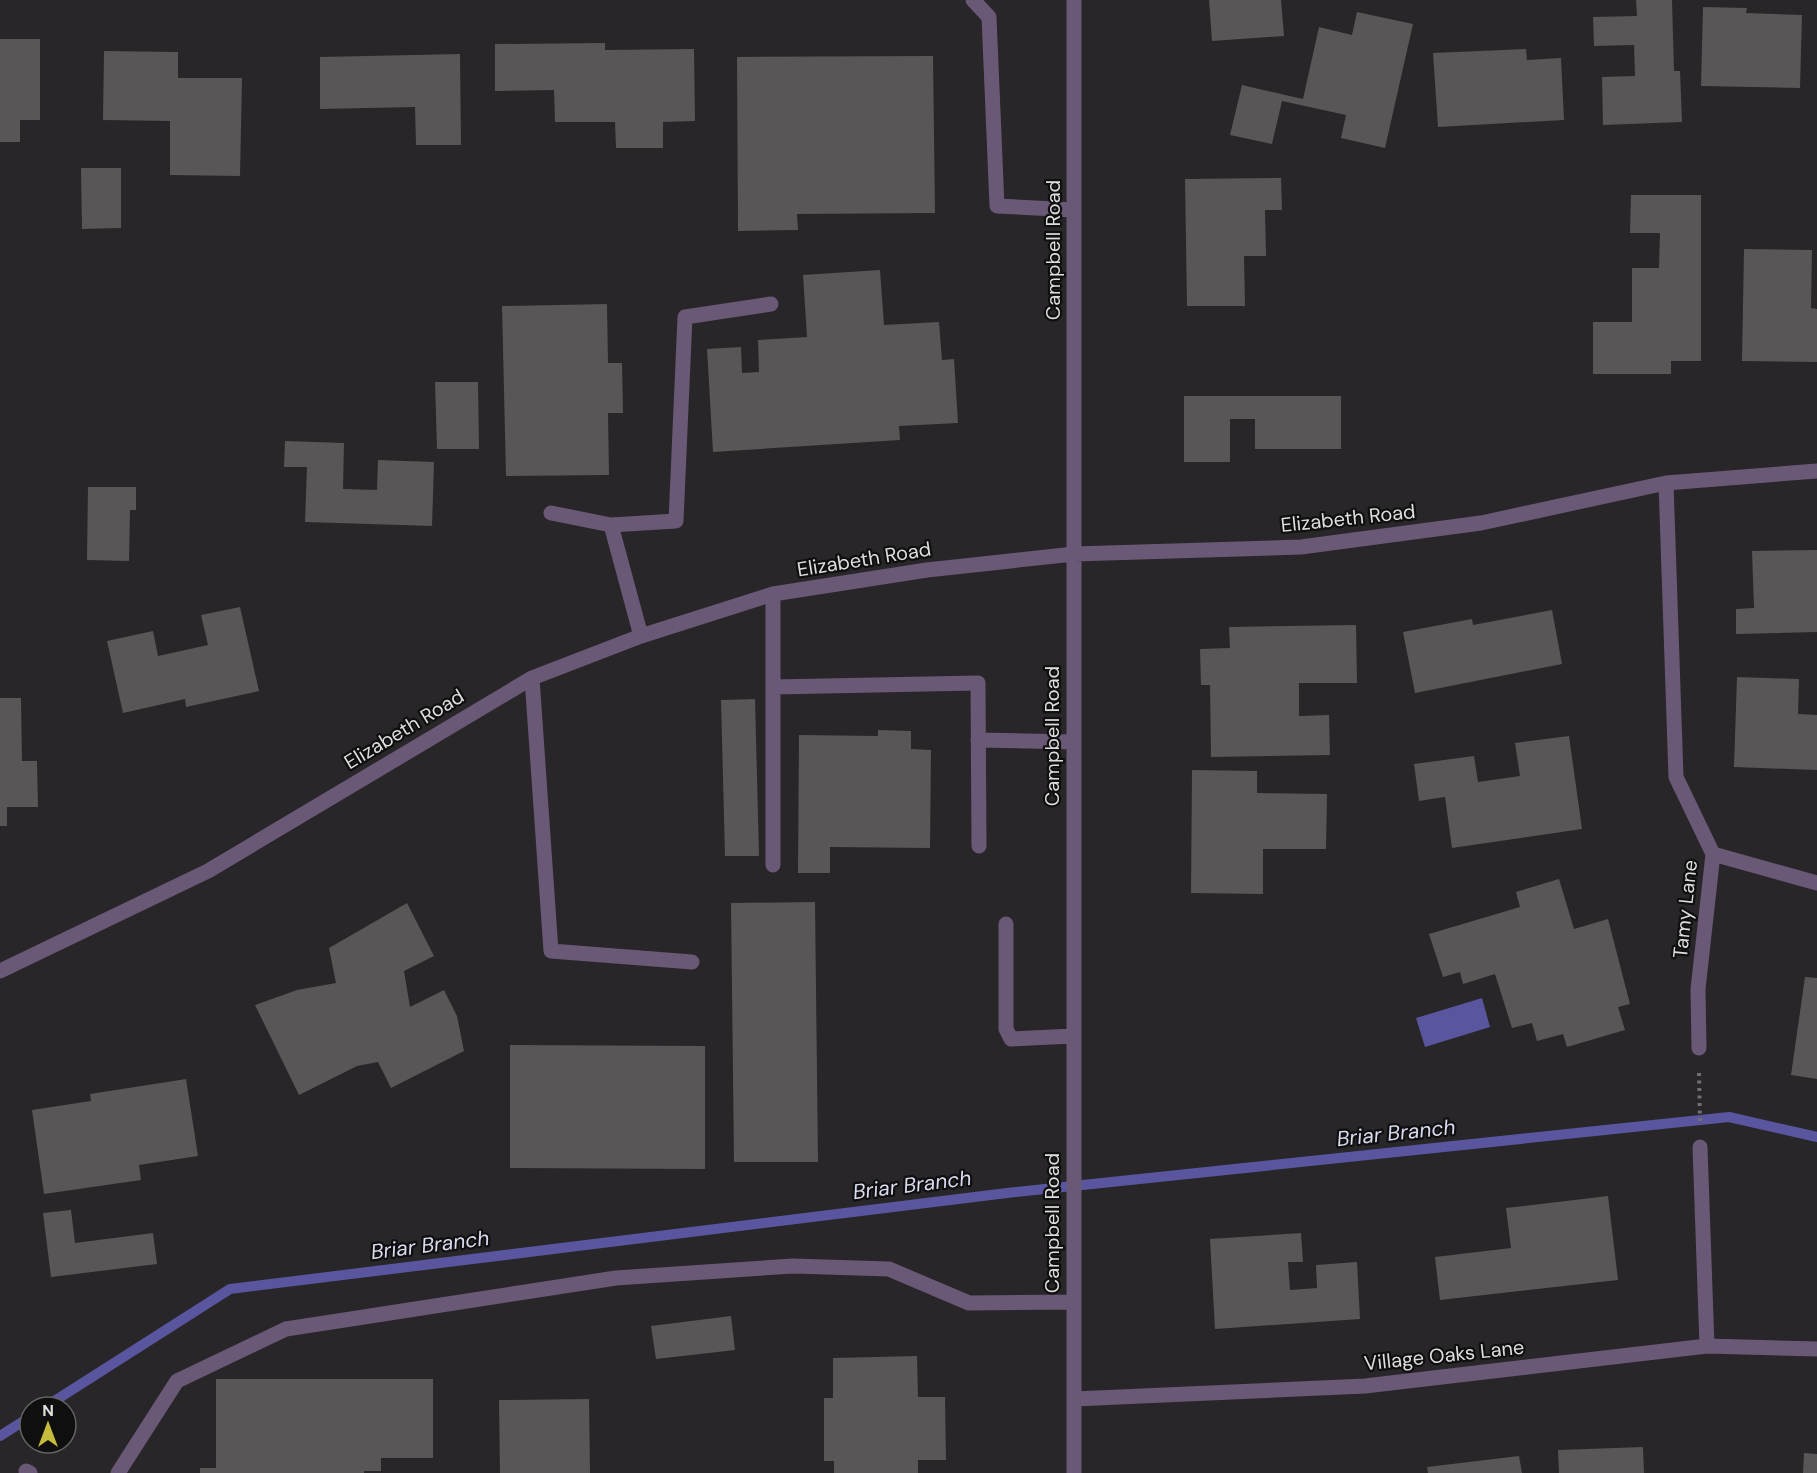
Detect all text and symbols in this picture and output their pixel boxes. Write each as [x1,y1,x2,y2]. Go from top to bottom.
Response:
street label: Campbell Road [1040,180,1066,320]
street label: Elizabeth Road [1279,498,1417,538]
street label: Elizabeth Road [795,536,933,582]
street label: Campbell Road [1039,666,1065,806]
street label: Elizabeth Road [339,683,469,775]
street label: Tamy Lane [1667,858,1703,960]
water label: Briar Branch [1335,1113,1457,1153]
street label: Campbell Road [1039,1153,1065,1293]
water label: Briar Branch [851,1164,973,1206]
water label: Briar Branch [369,1224,491,1266]
street label: Village Oaks Lane [1363,1334,1525,1376]
north arrow [18,1395,78,1455]
text: N [42,1400,54,1421]

